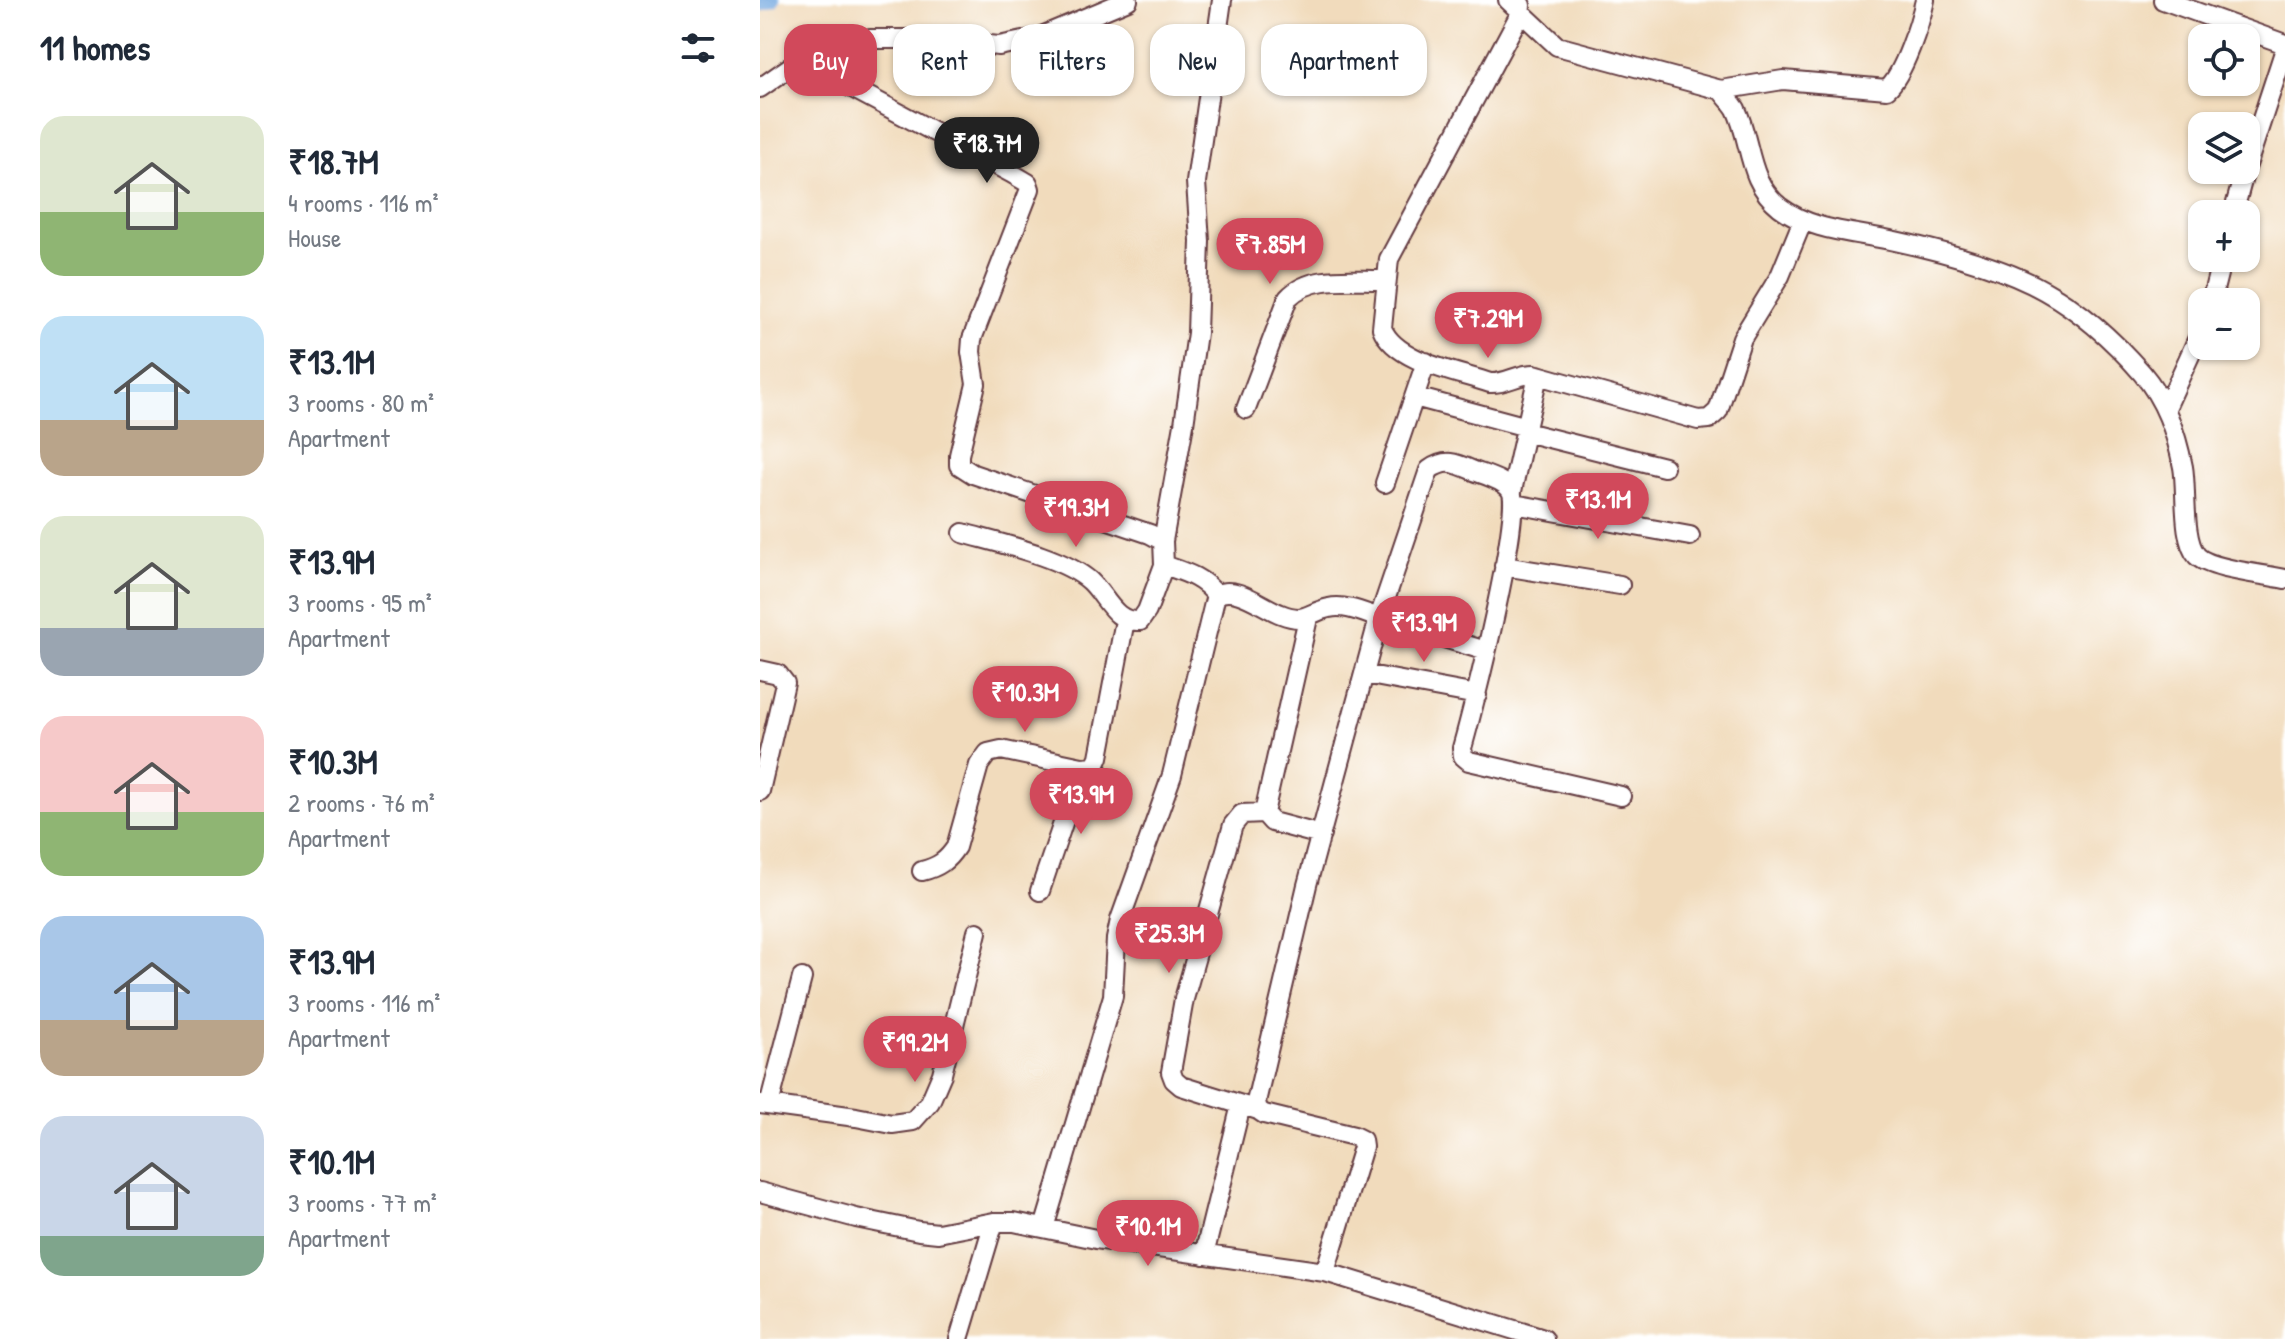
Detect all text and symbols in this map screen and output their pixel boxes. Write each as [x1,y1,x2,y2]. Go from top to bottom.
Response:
chip: Buy [784,24,877,96]
chip: Rent [893,24,995,96]
chip: Filters [1011,24,1134,96]
chip: New [1150,24,1245,96]
chip: Apartment [1261,24,1427,96]
map controls [2188,24,2260,360]
button: locate [2188,24,2260,96]
text: 11 homes [40,25,150,71]
icon: filters [676,26,720,70]
button: layers [2188,112,2260,184]
pin: ₹18.7M [922,117,1052,185]
text: ₹18.7M [952,125,1022,160]
text: ₹18.7M [288,139,379,185]
icon: home [104,148,200,244]
text: 4 rooms · 116 m² [288,185,438,220]
button: + [2188,200,2260,272]
pin: ₹7.85M [1205,218,1335,286]
text: House [288,220,341,255]
text: ₹7.85M [1234,226,1306,261]
button: − [2188,288,2260,360]
pin: ₹7.29M [1423,292,1553,360]
text: ₹7.29M [1453,300,1523,335]
text: ₹13.1M [288,339,375,385]
icon: home [104,348,200,444]
text: 3 rooms · 80 m² [288,385,434,420]
text: Apartment [288,420,390,455]
pin: ₹13.1M [1533,473,1663,541]
pin: ₹19.3M [1011,481,1141,549]
text: ₹13.1M [1565,481,1631,516]
text: ₹19.3M [1043,489,1109,524]
text: ₹13.9M [288,539,375,585]
icon: home [104,548,200,644]
text: 3 rooms · 95 m² [288,585,432,620]
pin: ₹13.9M [1359,596,1489,664]
text: ₹13.9M [1391,604,1457,639]
text: Apartment [288,620,390,655]
pin: ₹10.3M [960,666,1090,734]
text: ₹10.3M [991,674,1059,709]
text: ₹10.3M [288,739,378,785]
icon: home [104,748,200,844]
pin: ₹13.9M [1016,768,1146,836]
text: ₹13.9M [1048,776,1114,811]
text: 2 rooms · 76 m² [288,785,435,820]
text: Apartment [288,820,390,855]
pin: ₹25.3M [1104,907,1234,975]
text: ₹25.3M [1134,915,1204,950]
text: ₹13.9M [288,939,375,985]
icon: home [104,948,200,1044]
text: 3 rooms · 116 m² [288,985,440,1020]
pin: ₹19.2M [850,1016,980,1084]
text: Apartment [288,1020,390,1055]
text: ₹19.2M [881,1024,949,1059]
text: ₹10.1M [288,1139,375,1185]
icon: home [104,1148,200,1244]
text: 3 rooms · 77 m² [288,1185,437,1220]
pin: ₹10.1M [1083,1200,1213,1268]
text: ₹10.1M [1115,1208,1181,1243]
text: Apartment [288,1220,390,1255]

